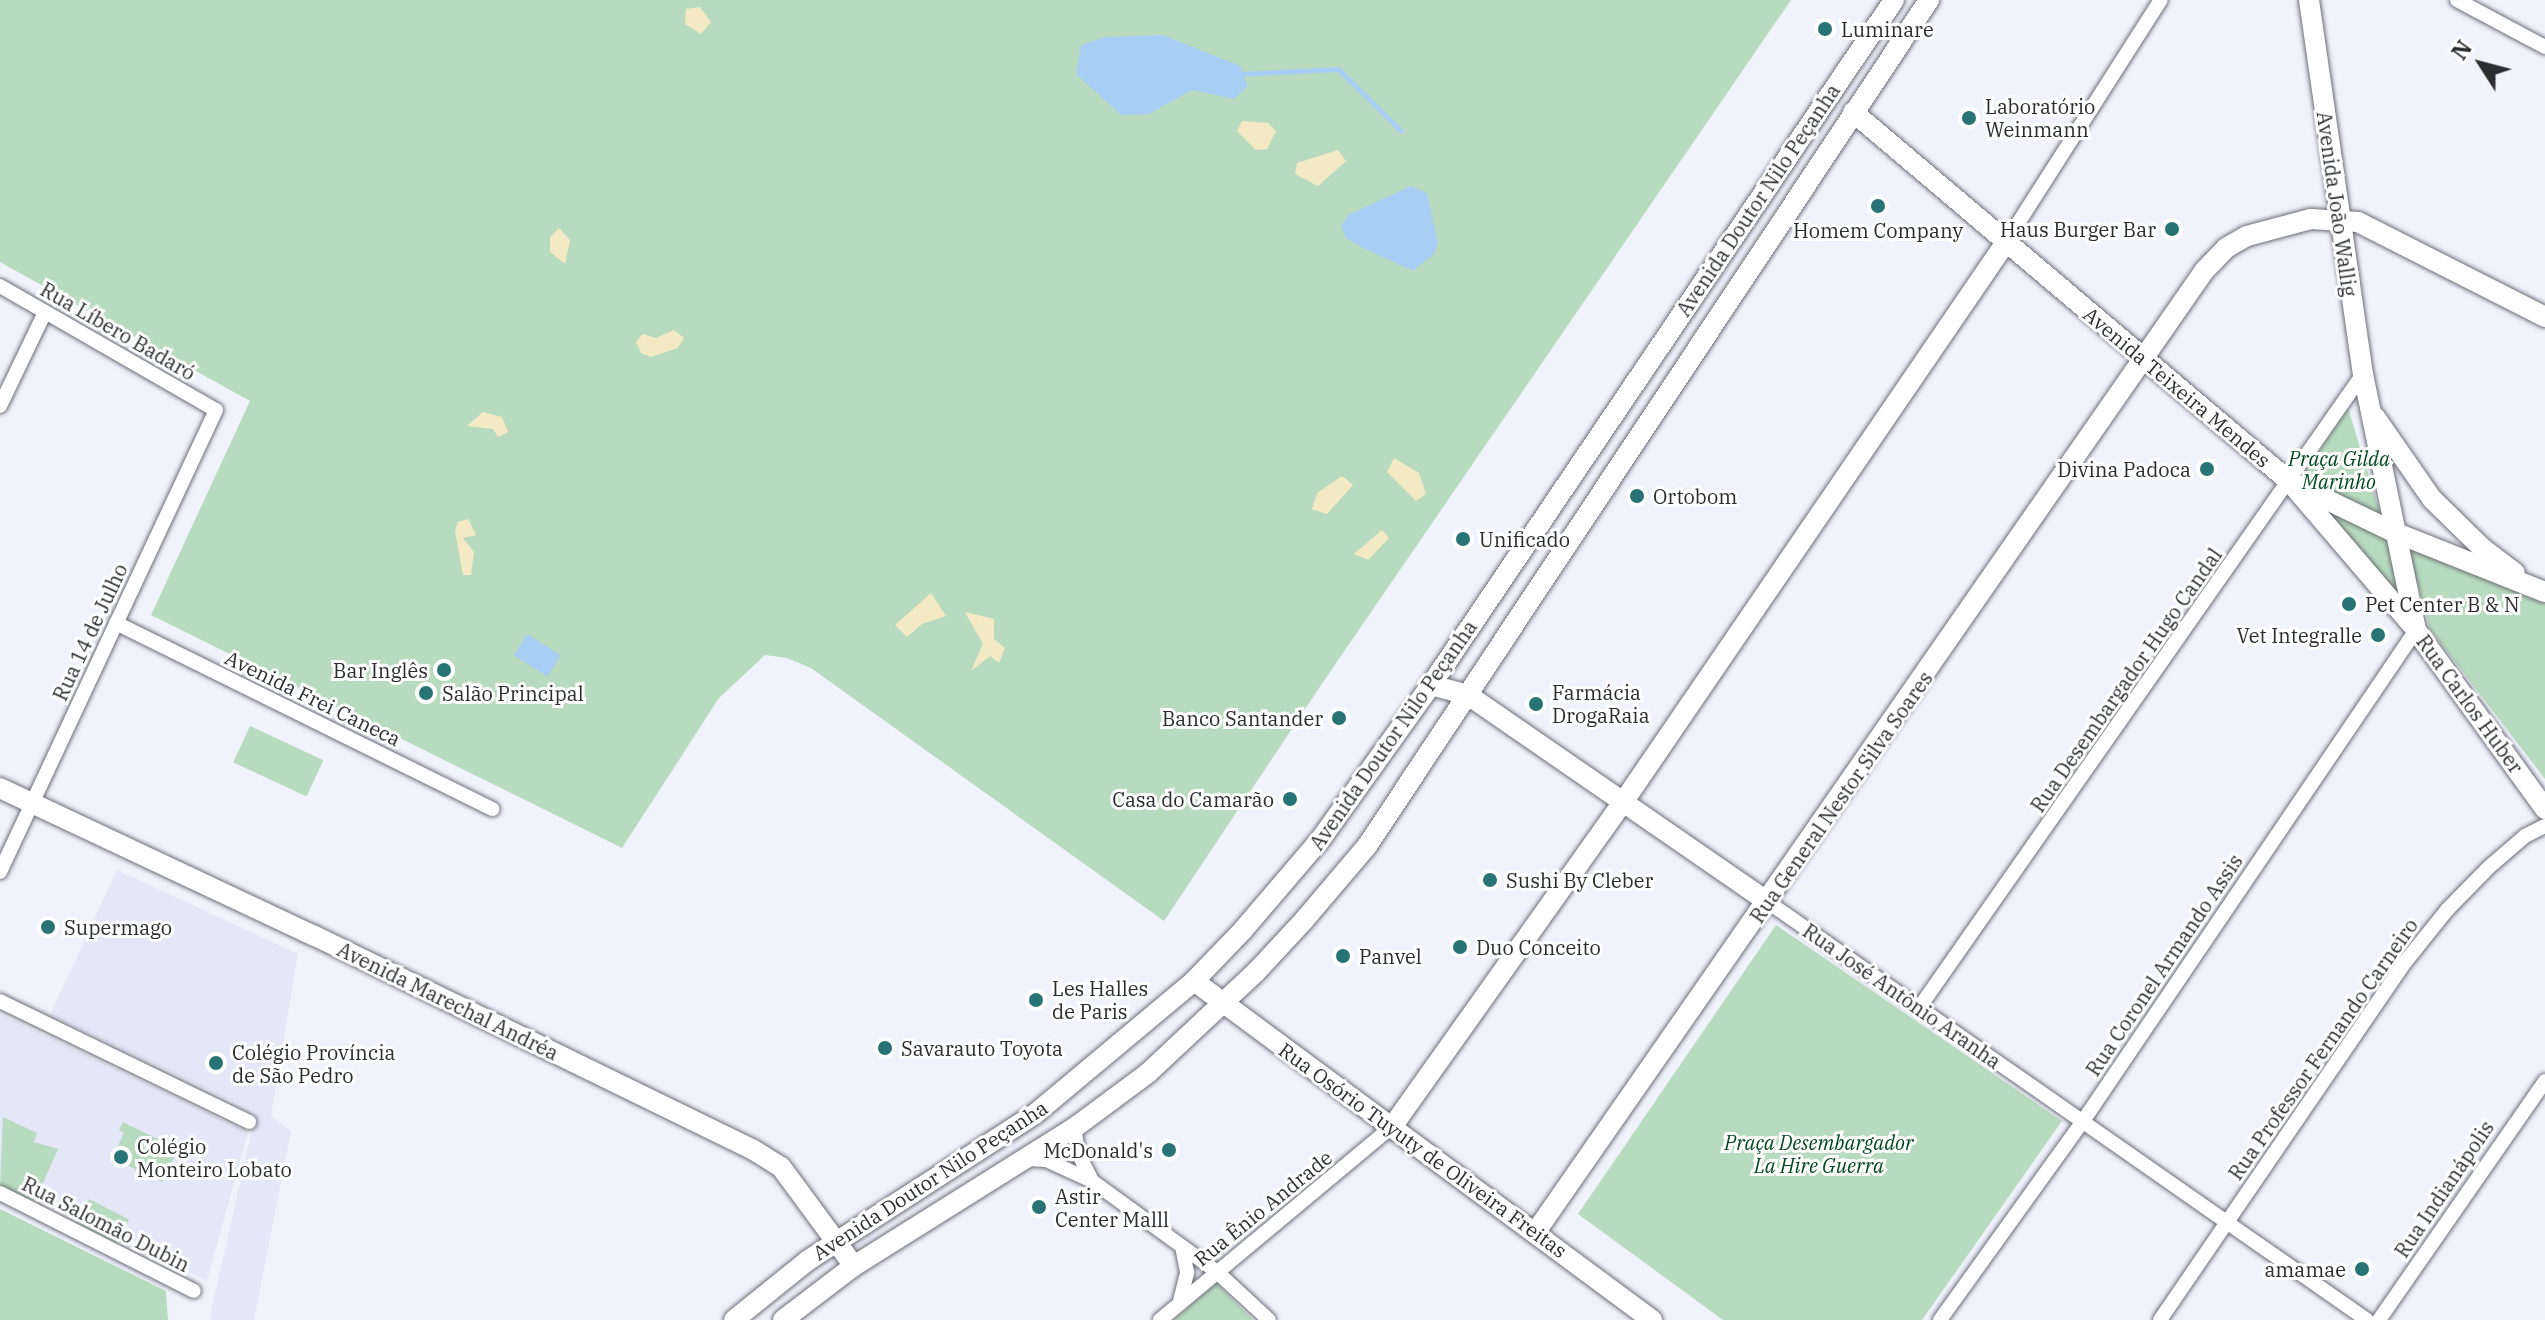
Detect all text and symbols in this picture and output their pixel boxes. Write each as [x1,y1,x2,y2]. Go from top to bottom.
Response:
place label: Luminare [1841,17,1934,41]
marker: Luminare [1816,20,1834,38]
north arrow [2441,24,2521,104]
text: N [2444,34,2478,65]
street label: Avenida Doutor Nilo Peçanha [1671,79,1845,321]
place label: Laboratório Weinmann [1985,94,2095,141]
marker: Laboratório Weinmann [1960,109,1978,127]
street label: Avenida João Wallig [2312,110,2362,298]
marker: Homem Company [1869,197,1887,215]
place label: Haus Burger Bar [2000,217,2156,241]
place label: Homem Company [1793,218,1963,242]
marker: Haus Burger Bar [2163,220,2181,238]
street label: Rua Líbero Badaró [36,277,200,385]
street label: Avenida Teixeira Mendes [2079,302,2275,472]
park label: Praça Gilda Marinho [2288,446,2390,493]
place label: Divina Padoca [2057,457,2191,481]
marker: Divina Padoca [2198,460,2216,478]
place label: Ortobom [1653,484,1737,508]
marker: Ortobom [1628,487,1646,505]
place label: Unificado [1479,527,1570,551]
marker: Unificado [1454,530,1472,548]
street label: Rua Desembargador Hugo Candal [2025,543,2227,817]
street label: Rua 14 de Julho [48,560,132,704]
place label: Pet Center B & N [2365,592,2520,616]
marker: Pet Center B & N [2340,595,2358,613]
street label: Avenida Doutor Nilo Peçanha [1304,616,1482,854]
place label: Vet Integralle [2237,623,2362,647]
marker: Vet Integralle [2369,626,2387,644]
street label: Rua Carlos Huber [2412,630,2528,778]
street label: Avenida Frei Caneca [221,645,405,751]
place label: Bar Inglês [333,658,428,682]
marker: Bar Inglês [435,661,453,679]
street label: Rua General Nestor Silva Soares [1745,667,1937,927]
place label: Farmácia DrogaRaia [1552,680,1650,727]
place label: Salão Principal [442,681,584,705]
marker: Salão Principal [417,684,435,702]
marker: Farmácia DrogaRaia [1527,695,1545,713]
place label: Banco Santander [1162,706,1323,730]
marker: Banco Santander [1330,709,1348,727]
place label: Casa do Camarão [1112,787,1274,811]
marker: Casa do Camarão [1281,790,1299,808]
street label: Rua Coronel Armando Assis [2081,850,2247,1080]
place label: Sushi By Cleber [1506,868,1653,892]
marker: Sushi By Cleber [1481,871,1499,889]
street label: Rua Professor Fernando Carneiro [2223,914,2423,1184]
place label: Supermago [64,915,172,939]
marker: Supermago [39,918,57,936]
street label: Rua José Antônio Aranha [1798,918,2006,1074]
place label: Duo Conceito [1476,935,1601,959]
street label: Avenida Marechal Andréa [334,937,562,1065]
marker: Duo Conceito [1451,938,1469,956]
place label: Panvel [1359,944,1422,968]
marker: Panvel [1334,947,1352,965]
place label: Les Halles de Paris [1052,976,1148,1023]
marker: Les Halles de Paris [1027,991,1045,1009]
place label: Savarauto Toyota [901,1036,1063,1060]
street label: Rua Osório Tuyuty de Oliveira Freitas [1274,1037,1572,1263]
marker: Savarauto Toyota [876,1039,894,1057]
place label: Colégio Província de São Pedro [232,1040,395,1087]
marker: Colégio Província de São Pedro [207,1054,225,1072]
street label: Avenida Doutor Nilo Peçanha [808,1095,1052,1265]
street label: Rua Indianápolis [2389,1116,2499,1262]
park label: Praça Desembargador La Hire Guerra [1724,1130,1914,1177]
place label: Colégio Monteiro Lobato [137,1134,292,1181]
place label: McDonald's [1043,1138,1153,1162]
marker: McDonald's [1160,1141,1178,1159]
street label: Rua Ênio Andrade [1189,1145,1337,1271]
marker: Colégio Monteiro Lobato [112,1148,130,1166]
street label: Rua Salomão Dubin [18,1171,194,1277]
place label: Astir Center Malll [1055,1184,1169,1231]
marker: Astir Center Malll [1030,1198,1048,1216]
place label: amamae [2264,1257,2346,1281]
marker: amamae [2353,1260,2371,1278]

